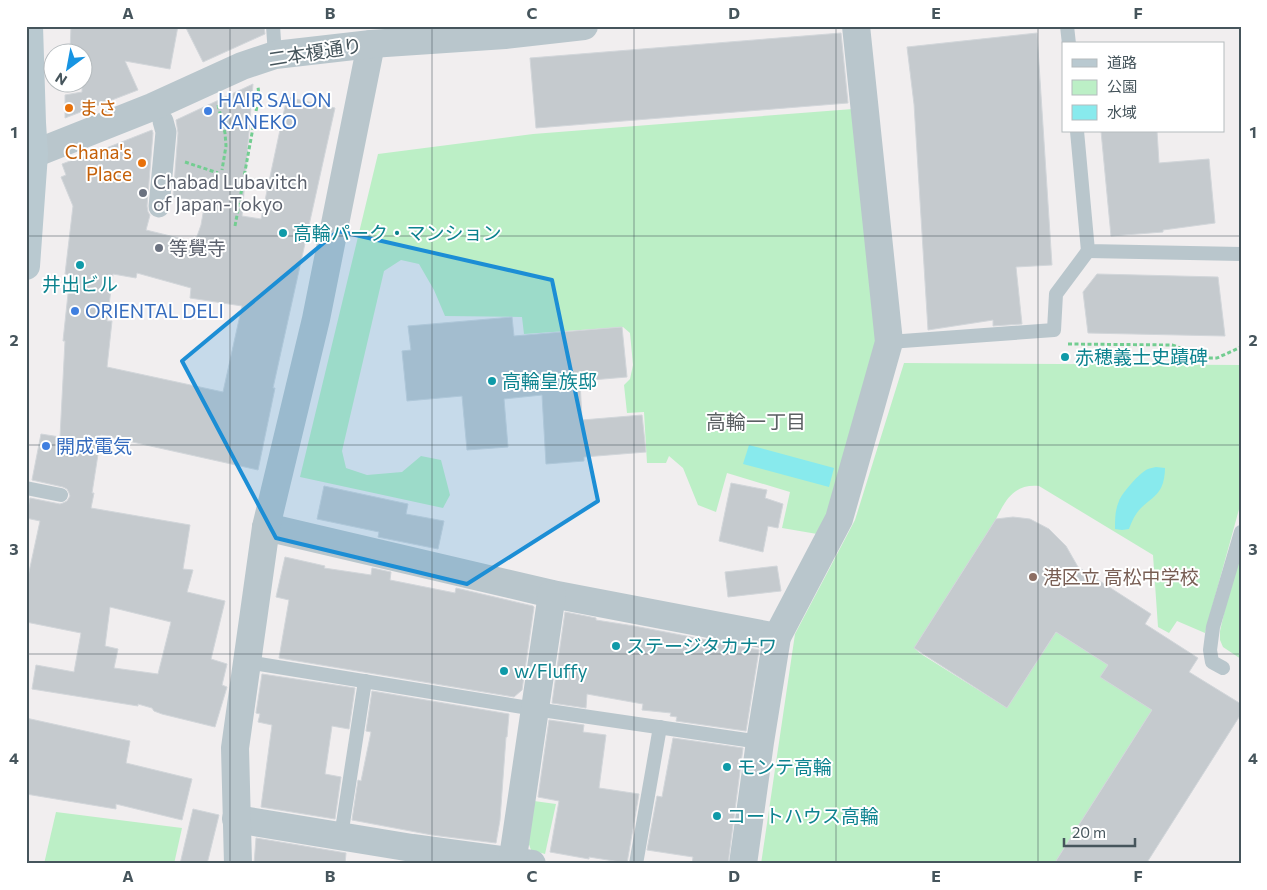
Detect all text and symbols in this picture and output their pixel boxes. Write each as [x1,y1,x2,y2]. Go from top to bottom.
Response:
text: A [122,3,134,22]
text: B [325,3,336,22]
text: C [527,3,538,22]
text: D [728,3,740,22]
text: E [931,3,941,22]
text: F [1133,3,1143,22]
street label: 二本榎通り [266,33,364,70]
north arrow [42,42,92,92]
legend [1062,42,1224,132]
text: 道路 [1107,53,1137,71]
text: N [52,69,70,89]
text: 公園 [1107,77,1137,95]
place label: HAIR SALON KANEKO [218,88,332,133]
place label: まさ [79,96,117,119]
marker: まさ [63,102,75,114]
text: 水域 [1107,103,1137,121]
marker: HAIR SALON KANEKO [202,105,214,117]
text: 1 [10,122,18,141]
text: 1 [1249,122,1257,141]
place label: Chana's Place [65,140,132,185]
marker: Chana's Place [136,157,148,169]
place label: Chabad Lubavitch of Japan-Tokyo [153,170,308,215]
marker: Chabad Lubavitch of Japan-Tokyo [137,187,149,199]
place label: 高輪パーク・マンション [293,221,502,244]
marker: 高輪パーク・マンション [277,227,289,239]
place label: 等覺寺 [169,236,226,259]
marker: 等覺寺 [153,242,165,254]
marker: 井出ビル [74,259,86,271]
place label: 井出ビル [42,272,118,295]
place label: ORIENTAL DELI [85,299,224,322]
marker: ORIENTAL DELI [69,305,81,317]
text: 2 [9,330,19,349]
text: 2 [1248,330,1258,349]
place label: 赤穂義士史蹟碑 [1075,345,1208,368]
marker: 赤穂義士史蹟碑 [1059,351,1071,363]
place label: 高輪皇族邸 [502,369,597,392]
marker: 高輪皇族邸 [486,375,498,387]
district label: 高輪一丁目 [706,409,806,433]
place label: 開成電気 [56,434,132,457]
marker: 開成電気 [40,440,52,452]
text: 3 [9,539,19,558]
text: 3 [1248,539,1258,558]
place label: 港区立 高松中学校 [1043,565,1199,588]
marker: 港区立 高松中学校 [1027,571,1039,583]
place label: ステージタカナワ [626,634,777,657]
marker: ステージタカナワ [610,640,622,652]
place label: w/Fluffy [514,659,588,682]
marker: w/Fluffy [498,665,510,677]
text: 4 [9,748,19,767]
text: 4 [1248,748,1258,767]
place label: モンテ高輪 [737,755,832,778]
marker: モンテ高輪 [721,761,733,773]
place label: コートハウス高輪 [727,804,879,827]
marker: コートハウス高輪 [711,810,723,822]
scale bar [1064,815,1136,847]
text: 20 m [1072,823,1106,841]
text: A [122,866,134,885]
text: B [325,866,336,885]
text: C [527,866,538,885]
text: D [728,866,740,885]
text: E [931,866,941,885]
text: F [1133,866,1143,885]

